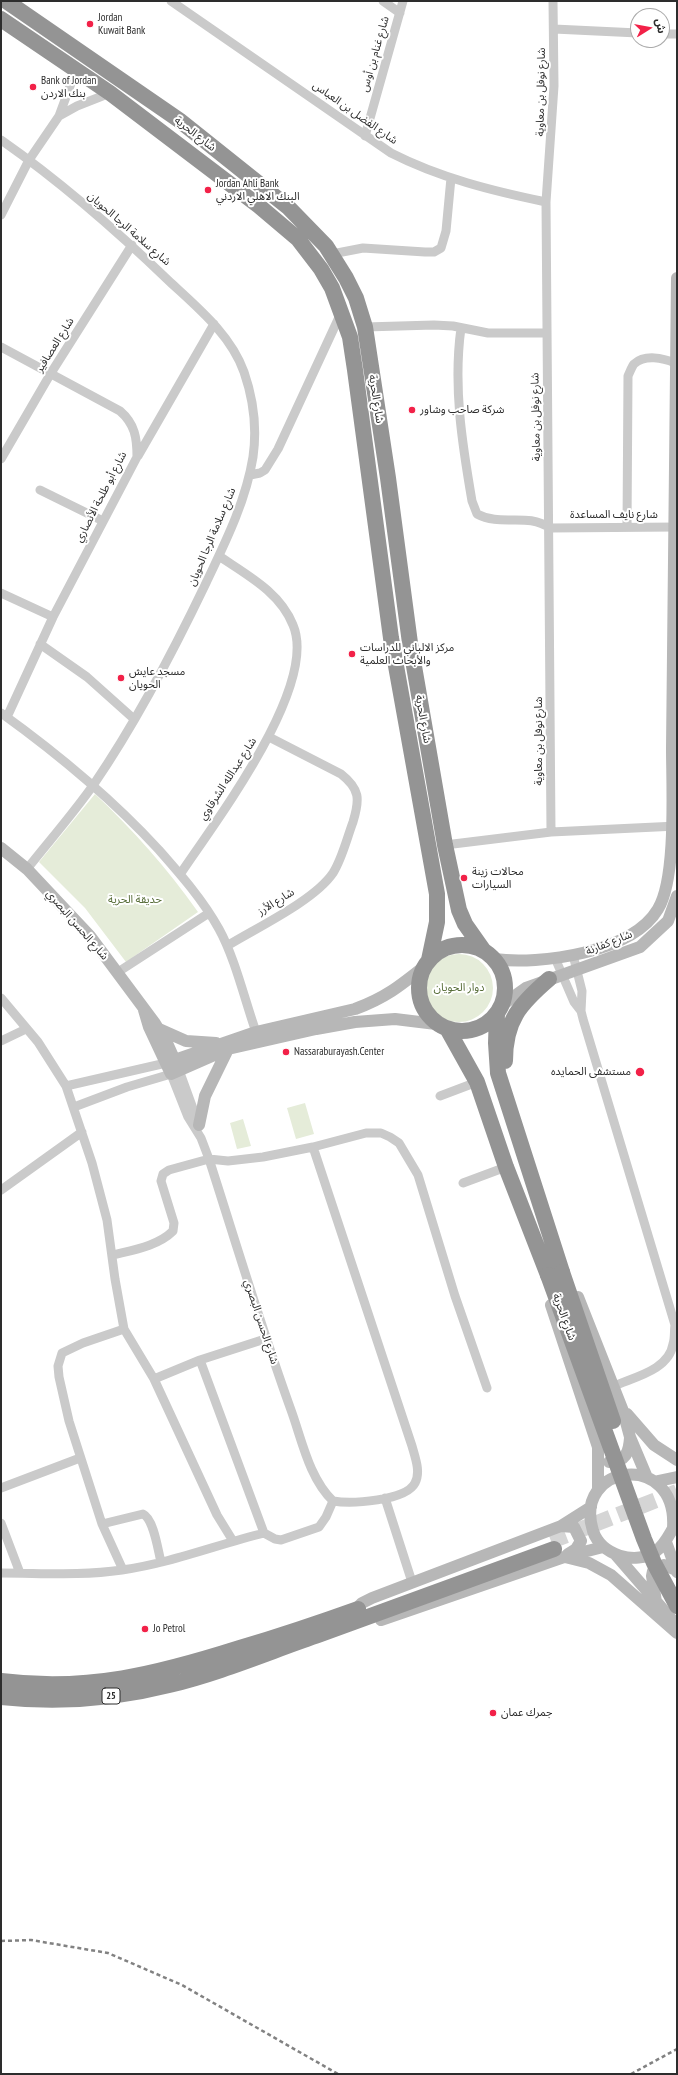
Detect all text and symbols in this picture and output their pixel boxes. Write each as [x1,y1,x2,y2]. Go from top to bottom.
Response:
north arrow [630,8,670,48]
place label: Jordan Kuwait Bank [98,11,145,37]
street label: شارع غنام بن أوس [358,15,392,93]
text: ش [652,17,669,35]
marker: Jordan Kuwait Bank [85,19,95,29]
street label: شارع نوفل بن معاوية [534,48,548,136]
place label: Bank of Jordan بنك الاردن [41,74,96,100]
street label: شارع الفضل بن العباس [310,79,400,147]
marker: Bank of Jordan بنك الاردن [28,82,38,92]
street label: شارع الحرية [172,114,218,154]
place label: Jordan Ahli Bank البنك الاهلي الاردني [216,177,300,203]
marker: Jordan Ahli Bank البنك الاهلي الاردني [203,185,213,195]
street label: شارع سلامة الرجا الحويان [85,189,173,269]
street label: شارع العصافير [33,315,77,375]
street label: شارع نوفل بن معاوية [529,373,543,461]
street label: شارع الحرية [366,374,386,424]
place label: شركة صاحب وشاور [420,403,504,417]
marker: شركة صاحب وشاور [407,405,417,415]
street label: شارع أبو طلحة الأنصاري [72,449,130,545]
street label: شارع سلامة الرجا الحويان [185,486,239,588]
street label: شارع نايف المساعدة [570,508,658,522]
place label: مركز الالباني للدراسات والأبحاث العلمية [360,641,454,667]
marker: مركز الالباني للدراسات والأبحاث العلمية [347,649,357,659]
place label: مسجد عايش الحويان [129,665,185,691]
marker: مسجد عايش الحويان [116,673,126,683]
street label: شارع الحرية [412,694,434,744]
street label: شارع نوفل بن معاوية [532,697,546,785]
street label: شارع عبدالله الشرقاوي [196,735,260,823]
place label: محالات زينة السيارات [472,865,524,891]
marker: محالات زينة السيارات [459,873,469,883]
street label: شارع الأرز [255,886,297,918]
street label: شارع الحسن البصري [43,887,111,963]
park label: حديقة الحرية [108,893,162,907]
street label: شارع كفارنة [584,928,634,958]
park label: دوار الحويان [434,981,484,995]
place label: Nassaraburayash.Center [294,1045,384,1059]
marker: Nassaraburayash.Center [281,1047,291,1057]
place label: مستشفى الحمايده [551,1065,631,1079]
marker: مستشفى الحمايده [634,1066,646,1078]
street label: شارع الحسن البصري [241,1278,281,1366]
street label: شارع الحرية [549,1292,579,1342]
place label: Jo Petrol [153,1622,185,1636]
marker: Jo Petrol [140,1624,150,1634]
road number: 25 [102,1688,120,1704]
place label: جمرك عمان [501,1706,553,1720]
marker: جمرك عمان [488,1708,498,1718]

